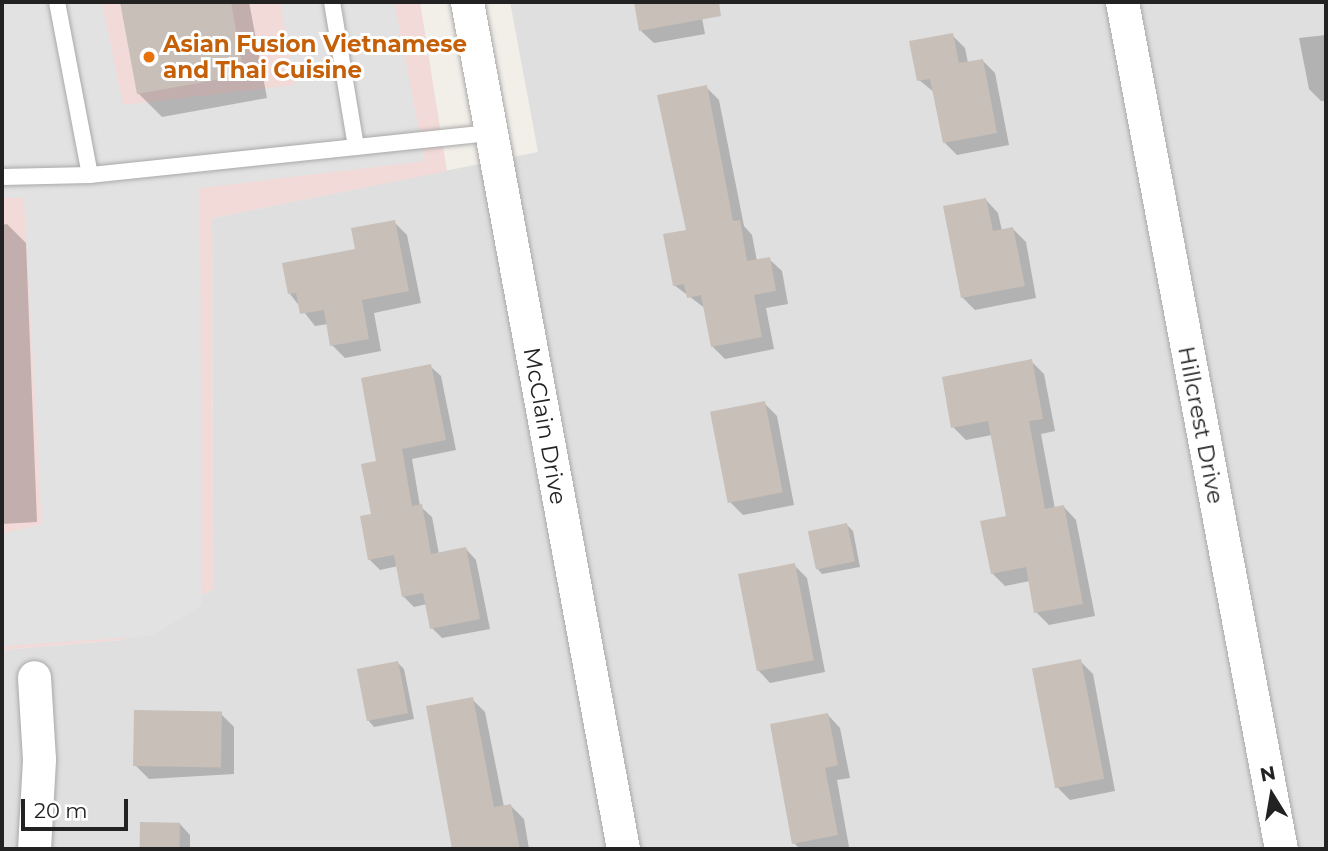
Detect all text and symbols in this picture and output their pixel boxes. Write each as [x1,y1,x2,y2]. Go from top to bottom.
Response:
place label: Asian Fusion Vietnamese and Thai Cuisine [163,30,467,84]
marker: Asian Fusion Vietnamese and Thai Cuisine [141,49,157,65]
street label: Hillcrest Drive [1172,344,1230,506]
street label: McClain Drive [518,345,572,507]
north arrow [1237,760,1307,830]
text: N [1258,761,1278,787]
scale bar [24,784,131,828]
text: 20 m [34,798,88,823]

